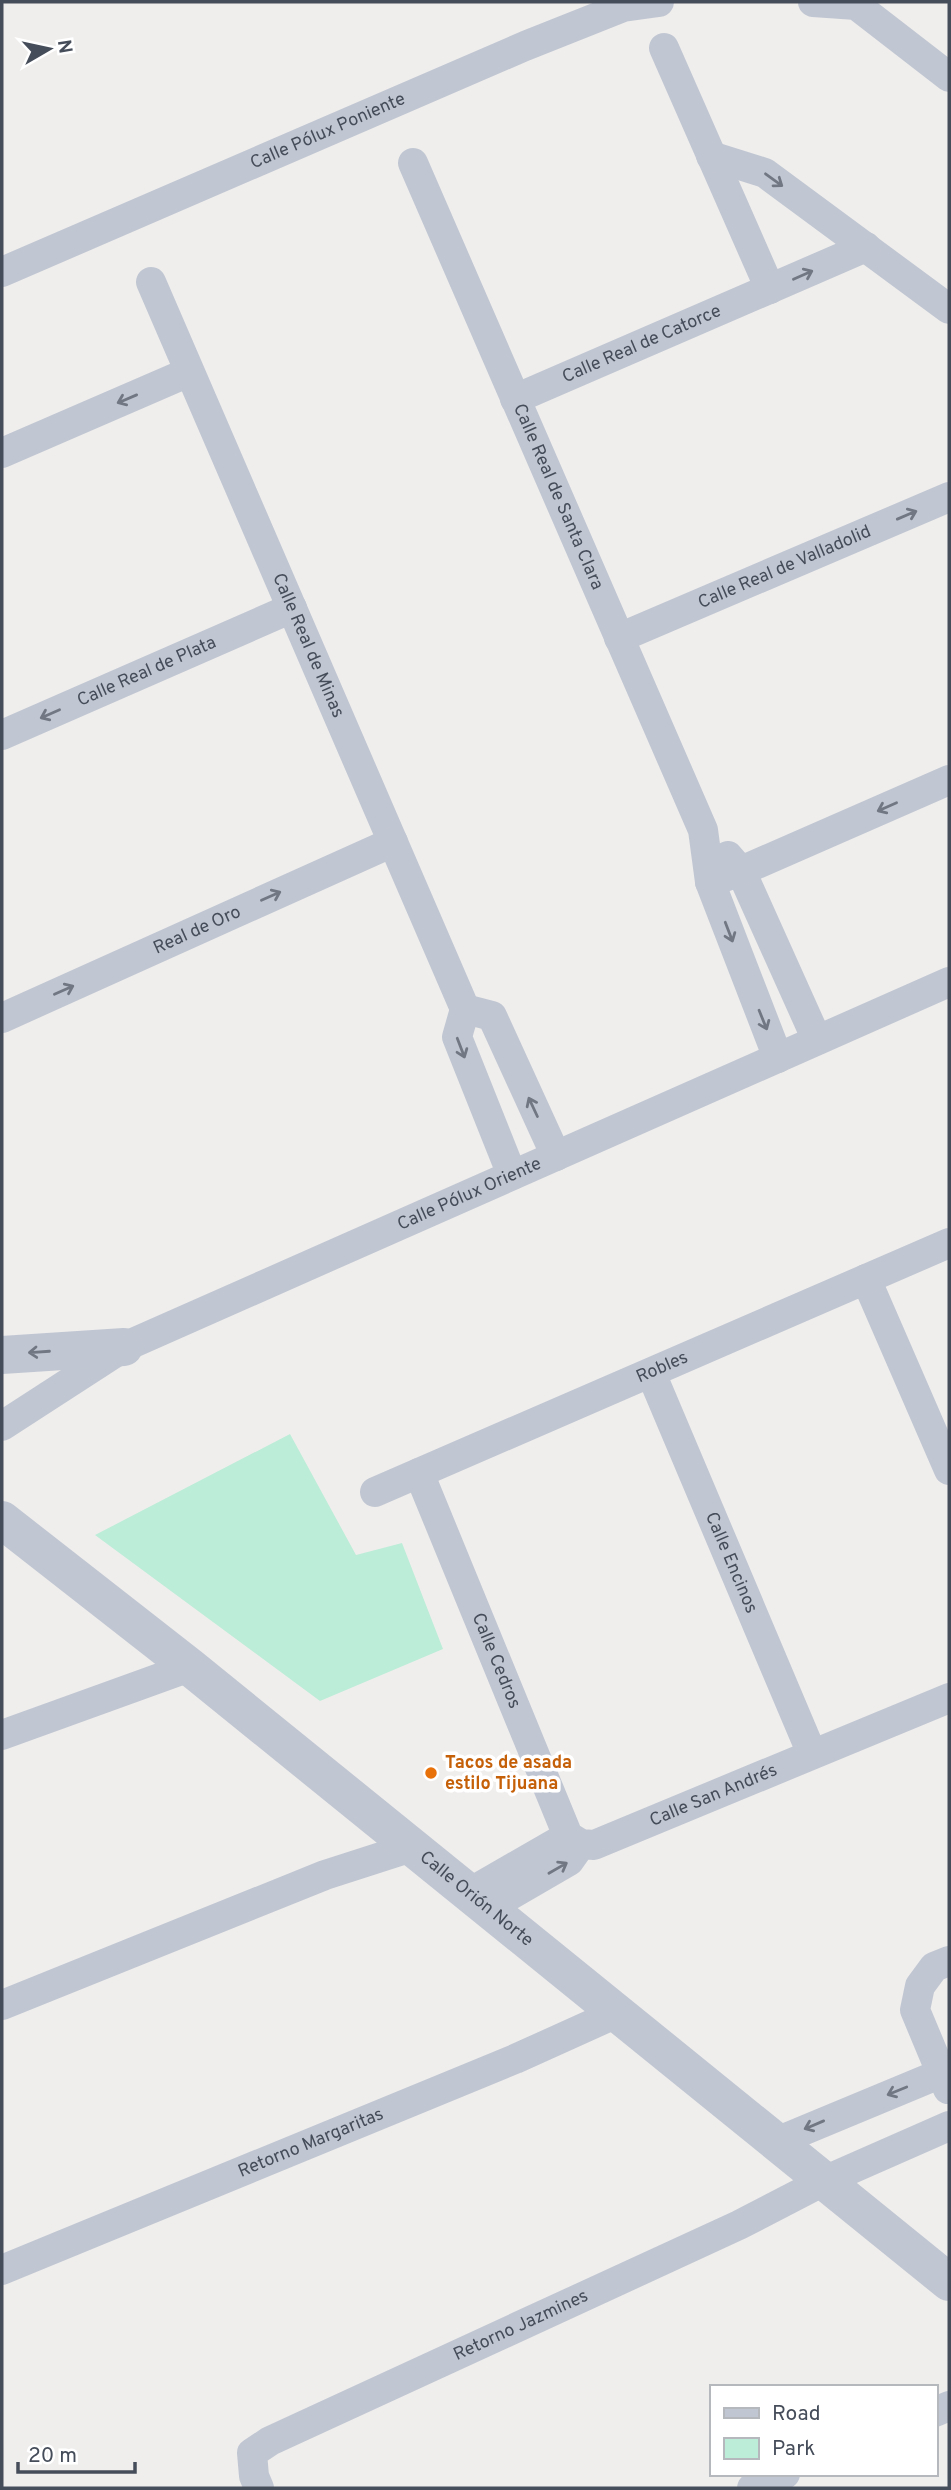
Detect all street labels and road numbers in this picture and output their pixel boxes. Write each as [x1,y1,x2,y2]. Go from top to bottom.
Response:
street label: Calle Pólux Poniente [247,88,409,175]
street label: Calle Real de Catorce [559,300,725,389]
street label: Calle Real de Santa Clara [508,400,609,594]
street label: Calle Real de Valladolid [694,520,875,614]
street label: Calle Real de Minas [267,570,349,721]
street label: Calle Real de Plata [74,631,220,712]
street label: Real de Oro [150,900,244,960]
street label: Calle Pólux Oriente [394,1152,545,1236]
street label: Robles [633,1346,692,1389]
street label: Calle Encinos [700,1509,763,1617]
street label: Calle Cedros [466,1610,526,1712]
street label: Calle San Andrés [646,1759,781,1832]
street label: Calle Orión Norte [415,1846,538,1952]
street label: Retorno Margaritas [235,2103,387,2183]
street label: Retorno Jazmines [450,2284,592,2366]

